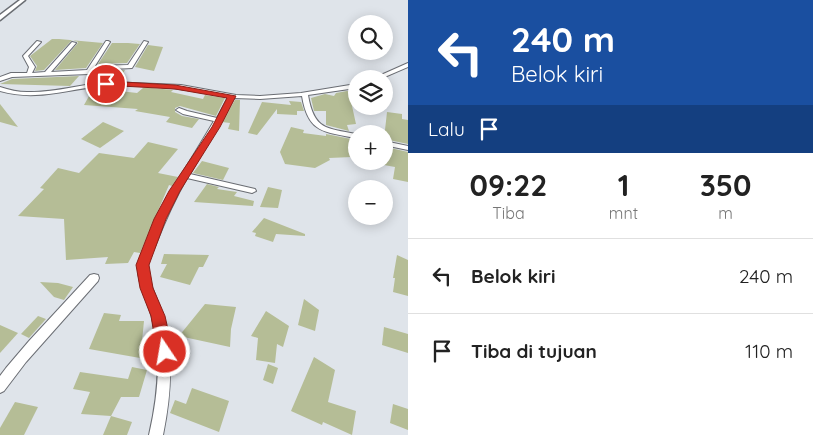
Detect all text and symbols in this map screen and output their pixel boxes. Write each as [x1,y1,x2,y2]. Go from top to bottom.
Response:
map controls [348,15,393,225]
button: search [348,15,393,60]
text: 240 m [511,17,615,61]
icon: left [428,20,493,85]
text: Belok kiri [511,60,603,88]
pin [85,63,127,105]
icon: arrive [92,70,120,98]
button: layers [348,70,393,115]
icon: arrive [475,115,503,143]
text: Lalu [428,117,465,141]
button: + [348,125,393,170]
text: 09:22 [470,166,547,204]
text: 1 [618,166,629,204]
text: 350 [700,166,751,204]
button: − [348,180,393,225]
text: Tiba [492,203,525,223]
text: mnt [609,203,638,223]
text: m [718,203,733,223]
icon: left [428,262,456,290]
text: Belok kiri [471,264,556,288]
text: 240 m [739,264,793,288]
position arrow [138,325,190,377]
icon: arrive [428,337,456,365]
text: Tiba di tujuan [471,339,597,363]
text: 110 m [745,339,793,363]

